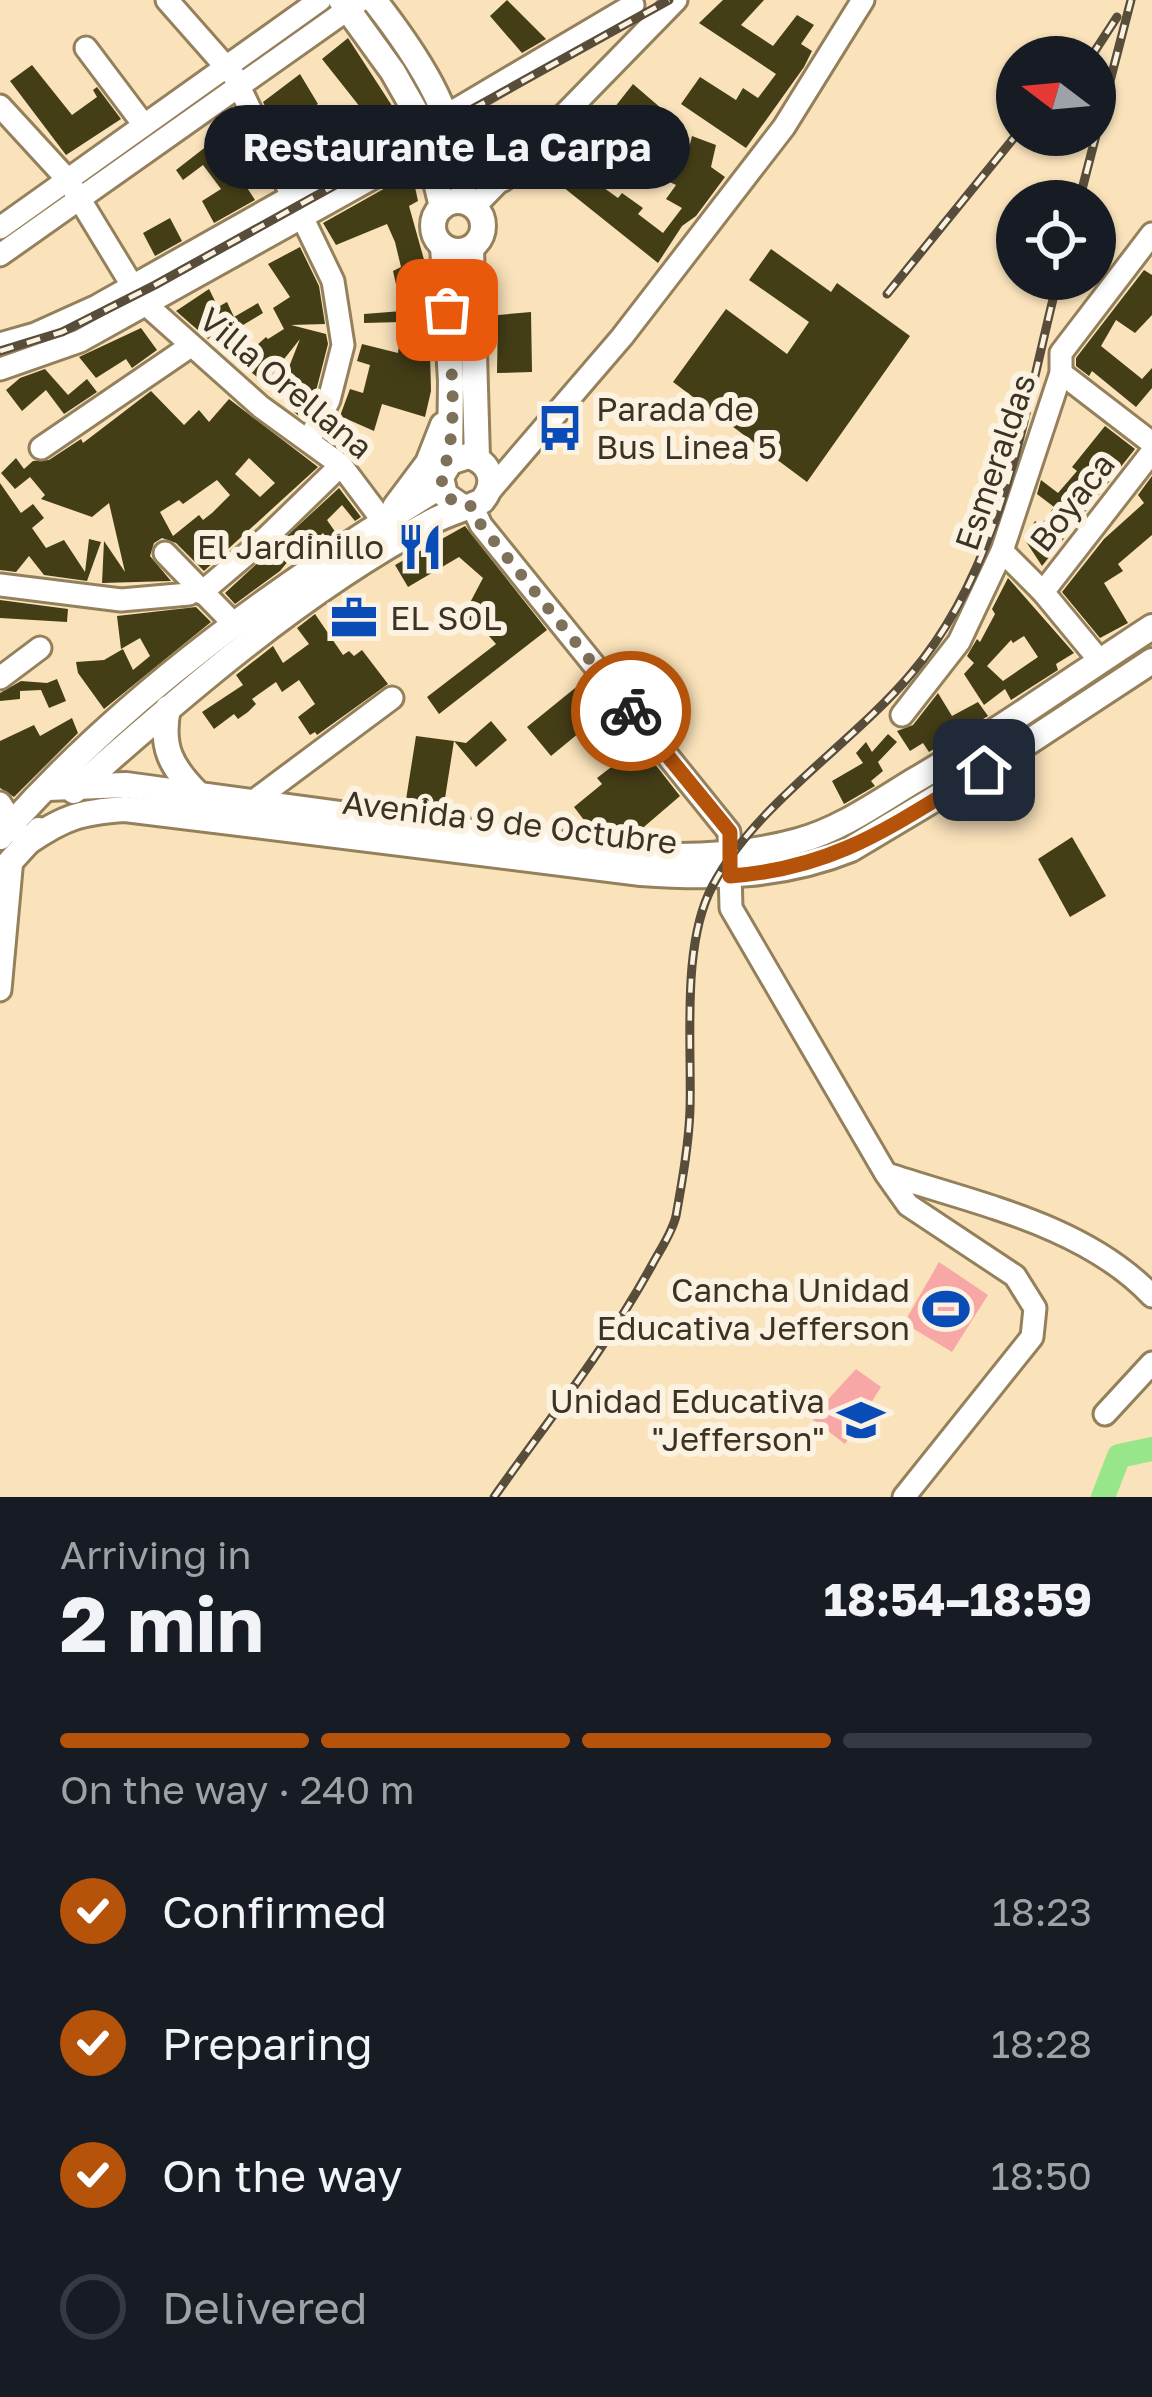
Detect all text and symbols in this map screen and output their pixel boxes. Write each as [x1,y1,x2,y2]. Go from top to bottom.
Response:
north arrow [996,36,1116,156]
map controls [996,36,1116,300]
callout: Restaurante La Carpa [204,106,690,190]
text: Restaurante La Carpa [243,123,651,170]
button: locate [996,180,1116,300]
pin [396,259,498,361]
icon: bag [414,277,480,343]
street label: Villa Orellana [192,299,381,466]
street label: Esmeraldas [946,369,1043,555]
place label: Parada de Bus Linea 5 [596,389,777,466]
bus stop icon: Parada de Bus Linea 5 [535,403,585,453]
street label: Boyaca [1021,445,1122,559]
restaurant icon: El Jardinillo [395,522,445,572]
place label: El Jardinillo [197,527,384,566]
office icon: EL SOL [329,593,379,643]
place label: EL SOL [390,598,502,637]
courier [571,651,691,771]
icon: bike [598,678,664,744]
pin [933,719,1035,821]
icon: home [951,737,1017,803]
street label: Avenida 9 de Octubre [341,782,680,861]
place label: Cancha Unidad Educativa Jefferson [596,1270,910,1347]
sports icon: Cancha Unidad Educativa Jefferson [921,1284,971,1334]
place label: Unidad Educativa "Jefferson" [550,1381,825,1458]
school or university icon: Unidad Educativa "Jefferson" [836,1395,886,1445]
text: Arriving in [60,1531,251,1578]
text: 18:54–18:59 [824,1572,1092,1626]
text: 2 min [60,1576,264,1669]
text: On the way · 240 m [60,1766,415,1813]
icon: check [60,1878,126,1944]
text: Confirmed [162,1884,387,1938]
text: 18:23 [992,1888,1092,1935]
icon: check [60,2010,126,2076]
text: Preparing [162,2016,373,2070]
text: 18:28 [991,2020,1092,2067]
icon: check [60,2142,126,2208]
text: On the way [162,2148,403,2202]
text: 18:50 [991,2152,1092,2199]
text: Delivered [162,2280,367,2334]

